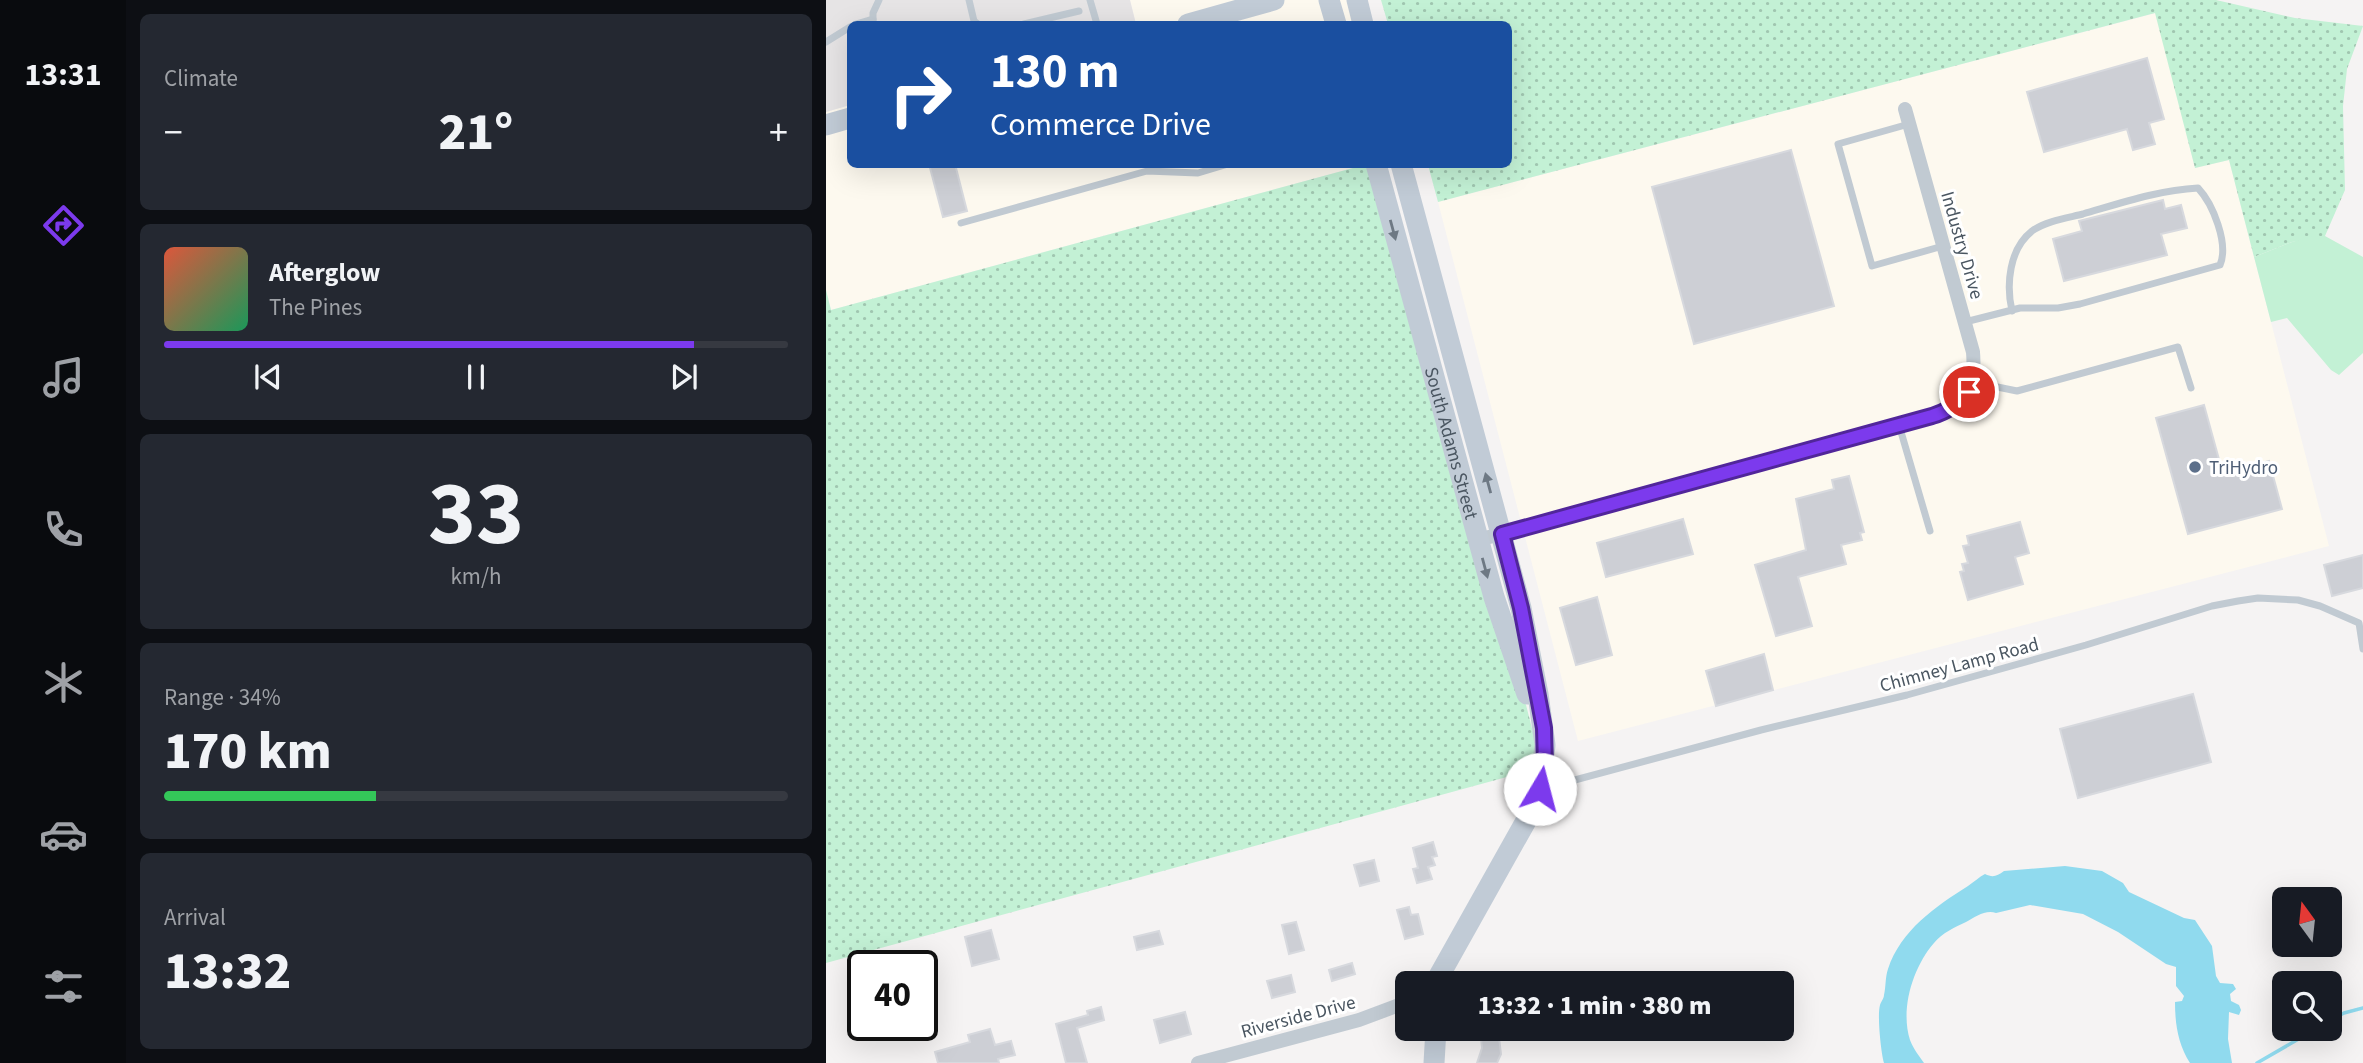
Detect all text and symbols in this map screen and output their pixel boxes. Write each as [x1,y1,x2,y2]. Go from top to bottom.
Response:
text: 130 m [990,37,1119,107]
icon: right [875,49,966,140]
text: 13:31 [24,52,102,98]
text: Climate [164,62,238,95]
text: 21° [439,96,513,170]
text: Commerce Drive [990,102,1211,148]
text: − [164,106,183,160]
text: + [769,106,788,160]
street label: Industry Drive [1933,188,1990,303]
icon: directions [39,201,88,250]
one-way arrow [1389,220,1399,241]
text: Afterglow [269,254,380,291]
text: The Pines [269,291,362,324]
icon: music [39,353,88,402]
icon: previous [249,358,287,396]
icon: pause [457,358,495,396]
icon: next [665,358,703,396]
pin [1939,362,1999,422]
street label: South Adams Street [1417,364,1484,523]
icon: arrive [1950,373,1988,411]
text: 33 [428,450,524,579]
place label: TriHydro [2209,455,2278,482]
marker: TriHydro [2187,459,2203,475]
one-way arrow [1483,472,1493,493]
icon: phone [39,505,88,554]
one-way arrow [1481,558,1491,579]
text: km/h [450,560,502,593]
street label: Chimney Lamp Road [1877,631,2042,700]
icon: climate [39,658,88,707]
text: Range · 34% [164,681,281,714]
text: 170 km [164,715,332,789]
position arrow [1503,752,1577,826]
icon: car [39,810,88,859]
north arrow [2272,887,2342,957]
map controls [2272,887,2342,1041]
text: Arrival [164,901,226,934]
text: 13:32 [164,935,291,1009]
speed limit sign: 40 [847,950,938,1041]
icon: filters [39,962,88,1011]
button: search [2272,971,2342,1041]
text: 13:32 · 1 min · 380 m [1478,987,1711,1024]
street label: Riverside Drive [1238,989,1359,1046]

